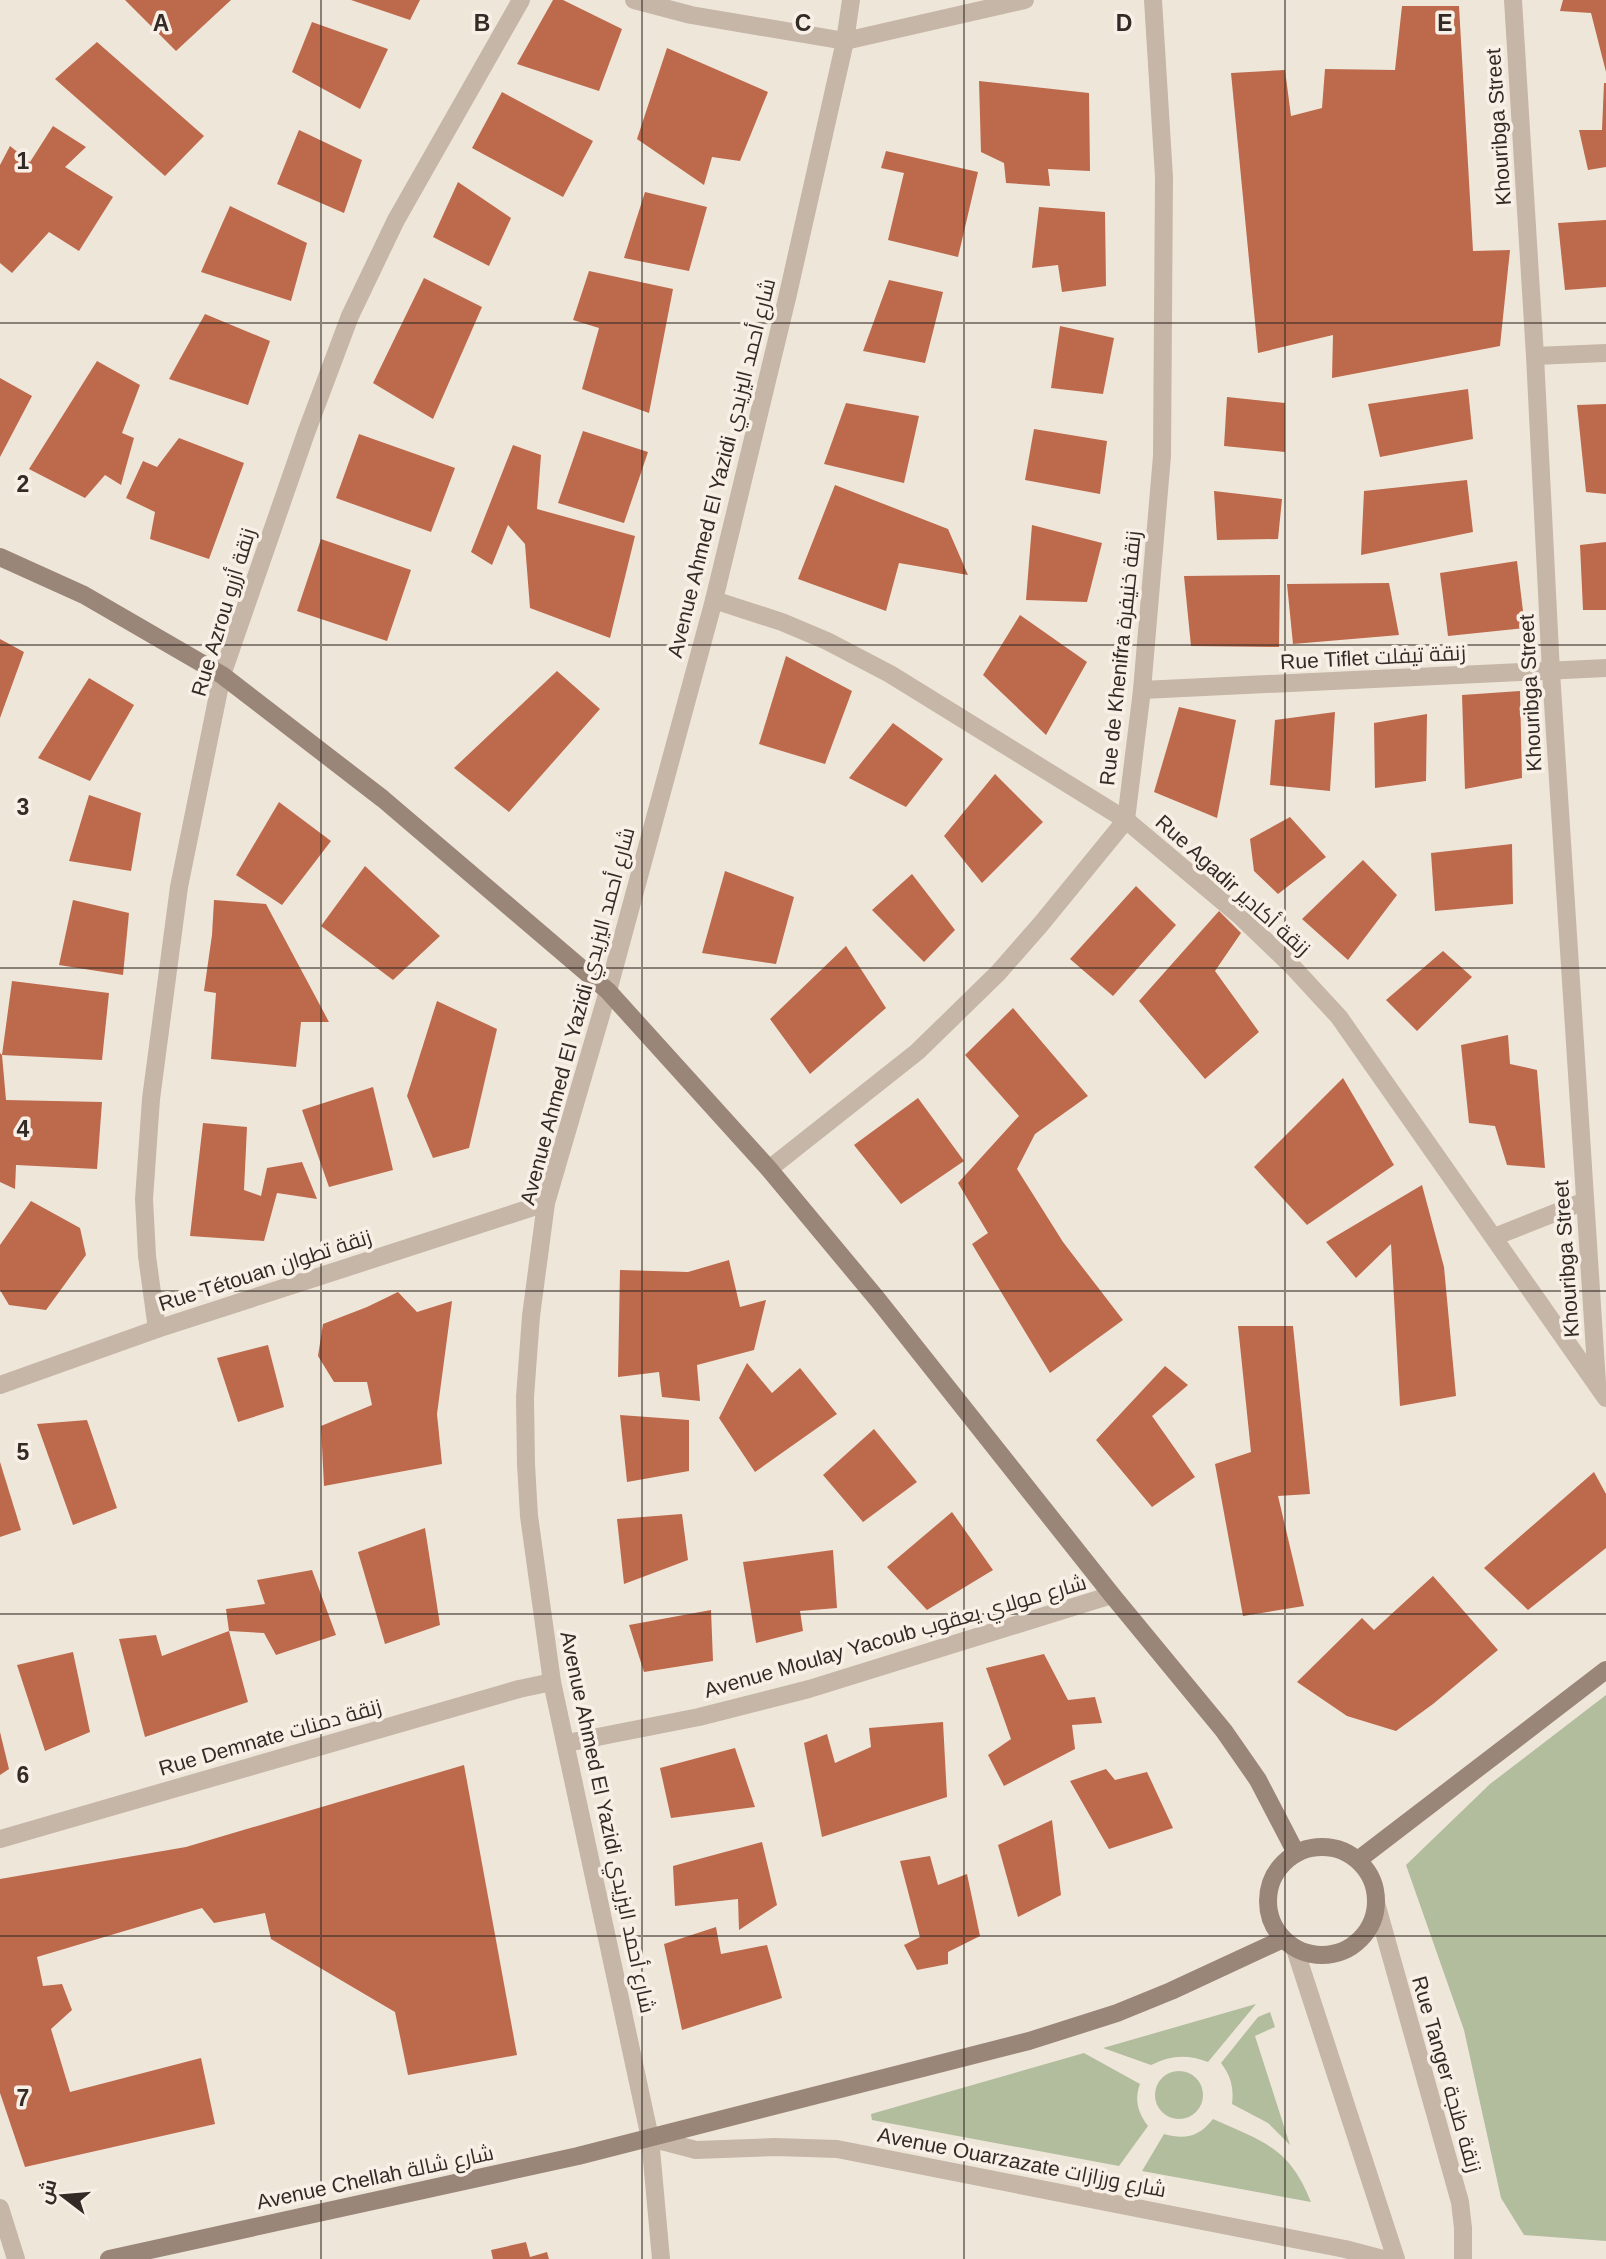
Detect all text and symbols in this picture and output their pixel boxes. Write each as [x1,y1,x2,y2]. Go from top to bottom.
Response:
text: A [153,10,169,36]
text: B [474,10,490,36]
text: C [795,10,811,36]
text: D [1116,10,1132,36]
text: E [1437,10,1453,36]
street label: Khouribga Street [1481,47,1515,206]
text: 1 [17,148,30,174]
street label: Avenue Ahmed El Yazidi شارع أحمد اليزيدي [662,276,784,661]
text: 2 [17,471,29,497]
street label: Rue Azrou زنقة أزرو [186,525,260,699]
street label: Rue de Khenifra زنقة خنيفرة [1095,529,1146,787]
street label: Khouribga Street [1514,614,1546,772]
street label: Rue Tiflet زنقة تيفلت [1280,641,1466,674]
text: 3 [17,794,29,820]
street label: Rue Agadir زنقة أكادير [1151,809,1315,961]
street label: Avenue Ahmed El Yazidi شارع أحمد اليزيدي [514,825,643,1209]
text: 4 [17,1116,30,1142]
street label: Khouribga Street [1549,1179,1583,1338]
street label: Rue Tétouan زنقة تطوان [156,1225,375,1317]
text: 5 [17,1439,30,1465]
street label: Avenue Moulay Yacoub شارع مولاي يعقوب [701,1570,1090,1707]
street label: Avenue Ahmed El Yazidi شارع أحمد اليزيدي [551,1629,661,2016]
street label: Rue Demnate زنقة دمنات [156,1694,384,1781]
text: 6 [17,1762,29,1788]
street label: Rue Tanger زنقة طنجة [1407,1973,1486,2175]
text: 7 [17,2085,29,2111]
street label: Avenue Ouarzazate شارع ورزازات [875,2123,1168,2204]
street label: Avenue Chellah شارع شالة [254,2141,496,2216]
north arrow [28,2161,98,2231]
text: ش [34,2177,62,2206]

